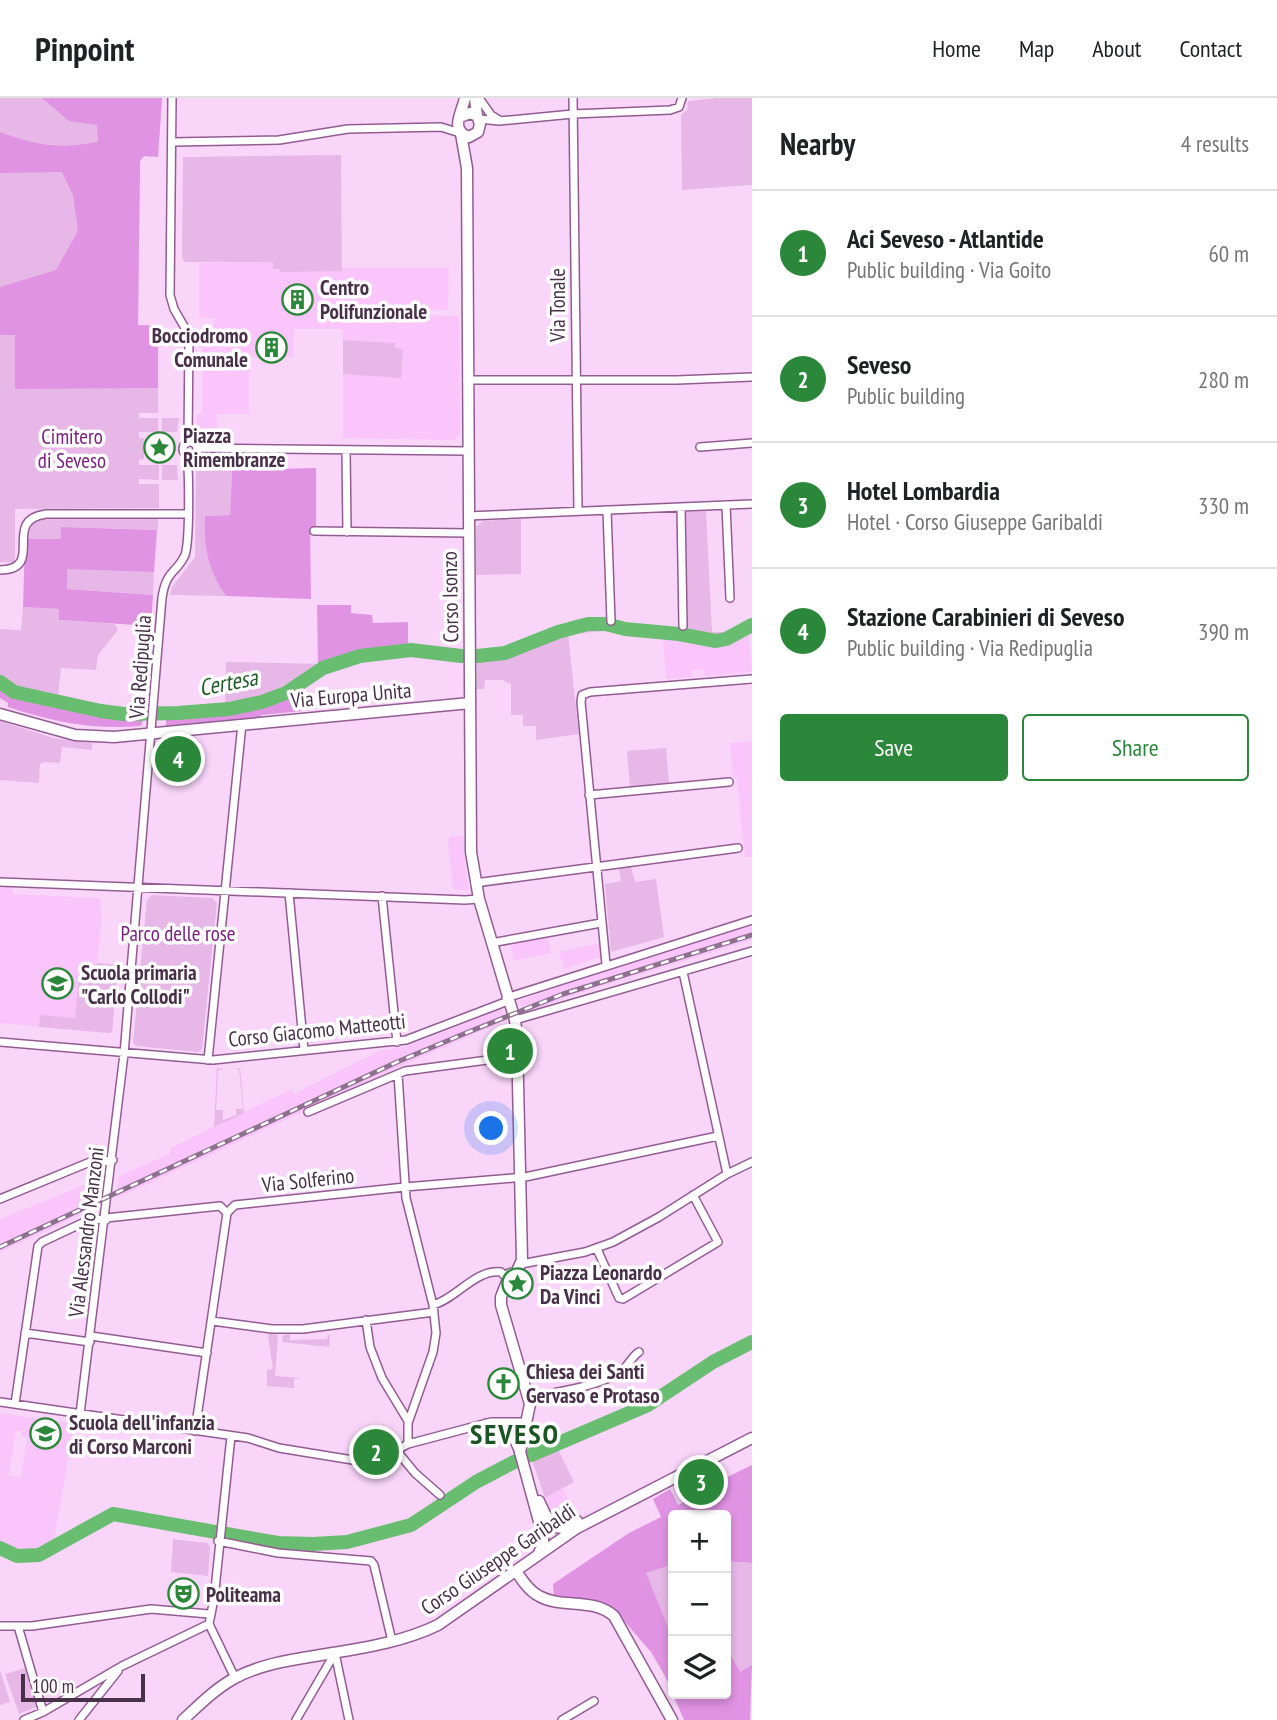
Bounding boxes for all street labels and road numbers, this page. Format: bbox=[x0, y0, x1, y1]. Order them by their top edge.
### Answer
street label: Via Tonale bbox=[544, 268, 571, 343]
street label: Corso Isonzo bbox=[436, 551, 464, 643]
street label: Via Redipuglia bbox=[123, 614, 157, 721]
street label: Via Europa Unita bbox=[289, 676, 412, 714]
street label: Corso Giacomo Matteotti bbox=[227, 1007, 407, 1053]
street label: Via Alessandro Manzoni bbox=[62, 1145, 110, 1320]
street label: Via Solferino bbox=[260, 1162, 355, 1198]
street label: Corso Giuseppe Garibaldi bbox=[416, 1497, 580, 1621]

